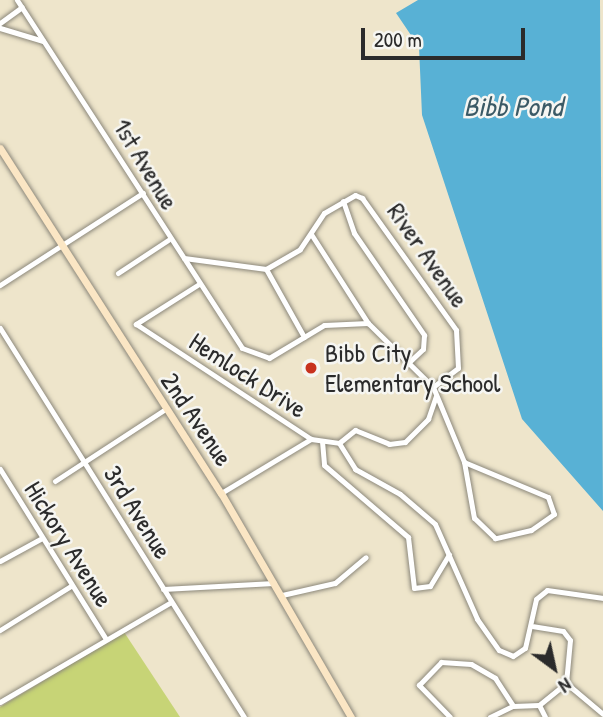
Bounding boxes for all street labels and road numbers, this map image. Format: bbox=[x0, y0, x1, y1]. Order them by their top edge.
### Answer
street label: 1st Avenue bbox=[107, 113, 185, 215]
street label: River Avenue bbox=[381, 197, 475, 313]
street label: Hemlock Drive bbox=[184, 326, 312, 424]
street label: 2nd Avenue bbox=[154, 366, 240, 472]
street label: 3rd Avenue bbox=[97, 460, 179, 564]
street label: Hickory Avenue bbox=[18, 475, 120, 613]

